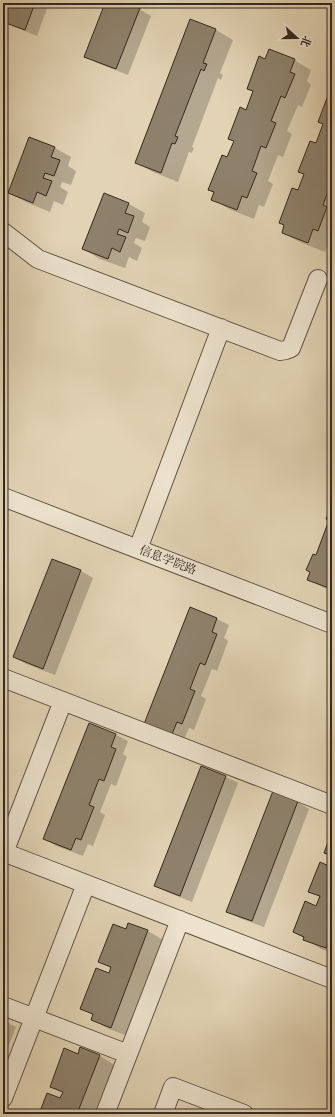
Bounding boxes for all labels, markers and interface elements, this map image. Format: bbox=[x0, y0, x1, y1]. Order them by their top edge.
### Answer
north arrow bbox=[277, 18, 317, 58]
text: 北 bbox=[298, 34, 314, 49]
street label: 信息学院路 bbox=[137, 543, 199, 577]

